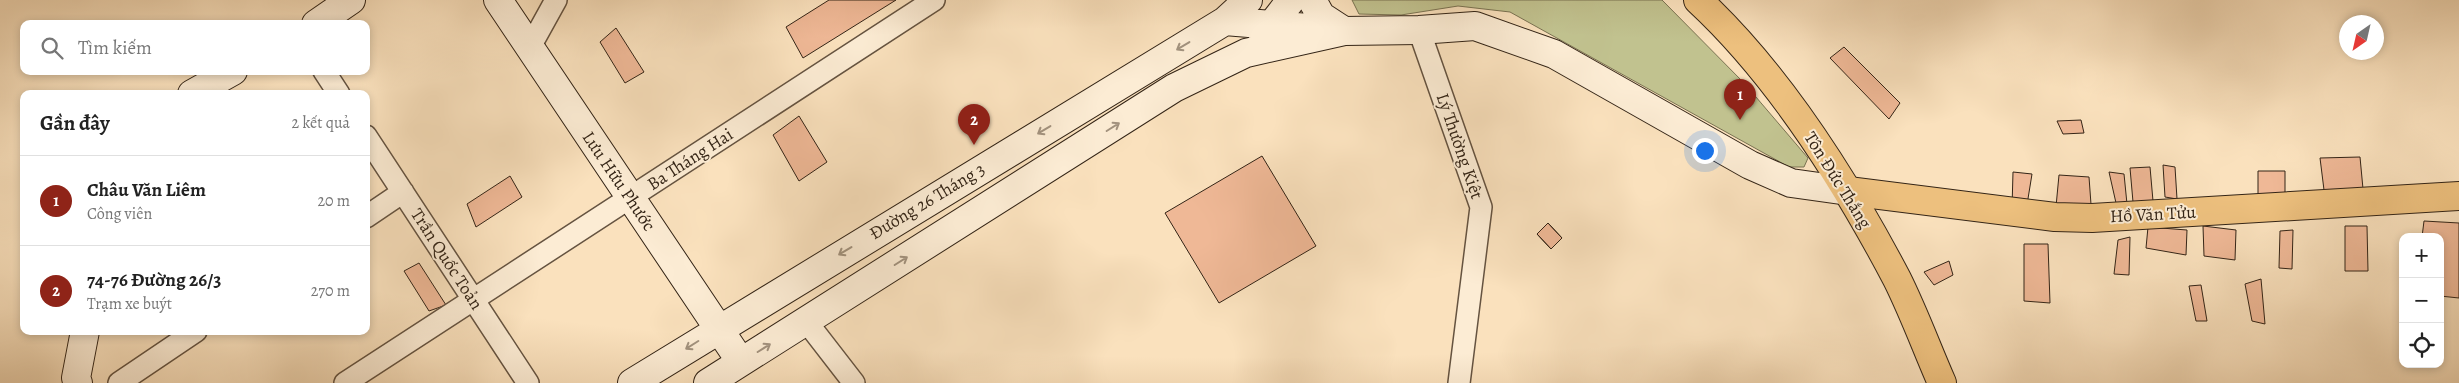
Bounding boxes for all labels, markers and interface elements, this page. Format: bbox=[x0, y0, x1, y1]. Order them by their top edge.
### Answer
north arrow bbox=[2339, 15, 2384, 60]
search box bbox=[20, 20, 370, 75]
icon: search bbox=[38, 34, 66, 62]
text: Tìm kiếm bbox=[78, 35, 152, 61]
one-way arrow bbox=[1175, 41, 1190, 51]
pin: 1 bbox=[1724, 79, 1756, 120]
street label: Lý Thường Kiệt bbox=[1431, 90, 1489, 202]
pin: 2 bbox=[958, 104, 990, 145]
text: Gần đây bbox=[40, 109, 110, 137]
text: 2 kết quả bbox=[292, 112, 350, 134]
street label: Ba Tháng Hai bbox=[642, 122, 738, 196]
one-way arrow bbox=[1105, 122, 1119, 132]
street label: Lưu Hữu Phước bbox=[577, 126, 661, 236]
one-way arrow bbox=[1037, 126, 1051, 136]
street label: Tôn Đức Thắng bbox=[1799, 127, 1877, 233]
your location bbox=[1692, 138, 1718, 164]
street label: Đường 26 Tháng 3 bbox=[865, 157, 989, 245]
text: Châu Văn Liêm bbox=[87, 177, 206, 203]
text: 1 bbox=[53, 190, 59, 212]
text: 20 m bbox=[317, 190, 350, 212]
street label: Hồ Văn Tửu bbox=[2109, 200, 2197, 228]
text: Công viên bbox=[87, 203, 152, 225]
street label: Trần Quốc Toản bbox=[405, 204, 489, 314]
map controls bbox=[2399, 233, 2444, 368]
button: + bbox=[2399, 233, 2444, 278]
one-way arrow bbox=[839, 246, 853, 256]
one-way arrow bbox=[894, 255, 908, 265]
text: 74-76 Đường 26/3 bbox=[87, 267, 221, 293]
button: − bbox=[2399, 278, 2444, 323]
text: 2 bbox=[52, 280, 60, 302]
text: 270 m bbox=[311, 280, 350, 302]
text: Trạm xe buýt bbox=[87, 293, 172, 315]
button: locate bbox=[2399, 323, 2444, 368]
one-way arrow bbox=[685, 340, 699, 350]
one-way arrow bbox=[757, 342, 771, 353]

